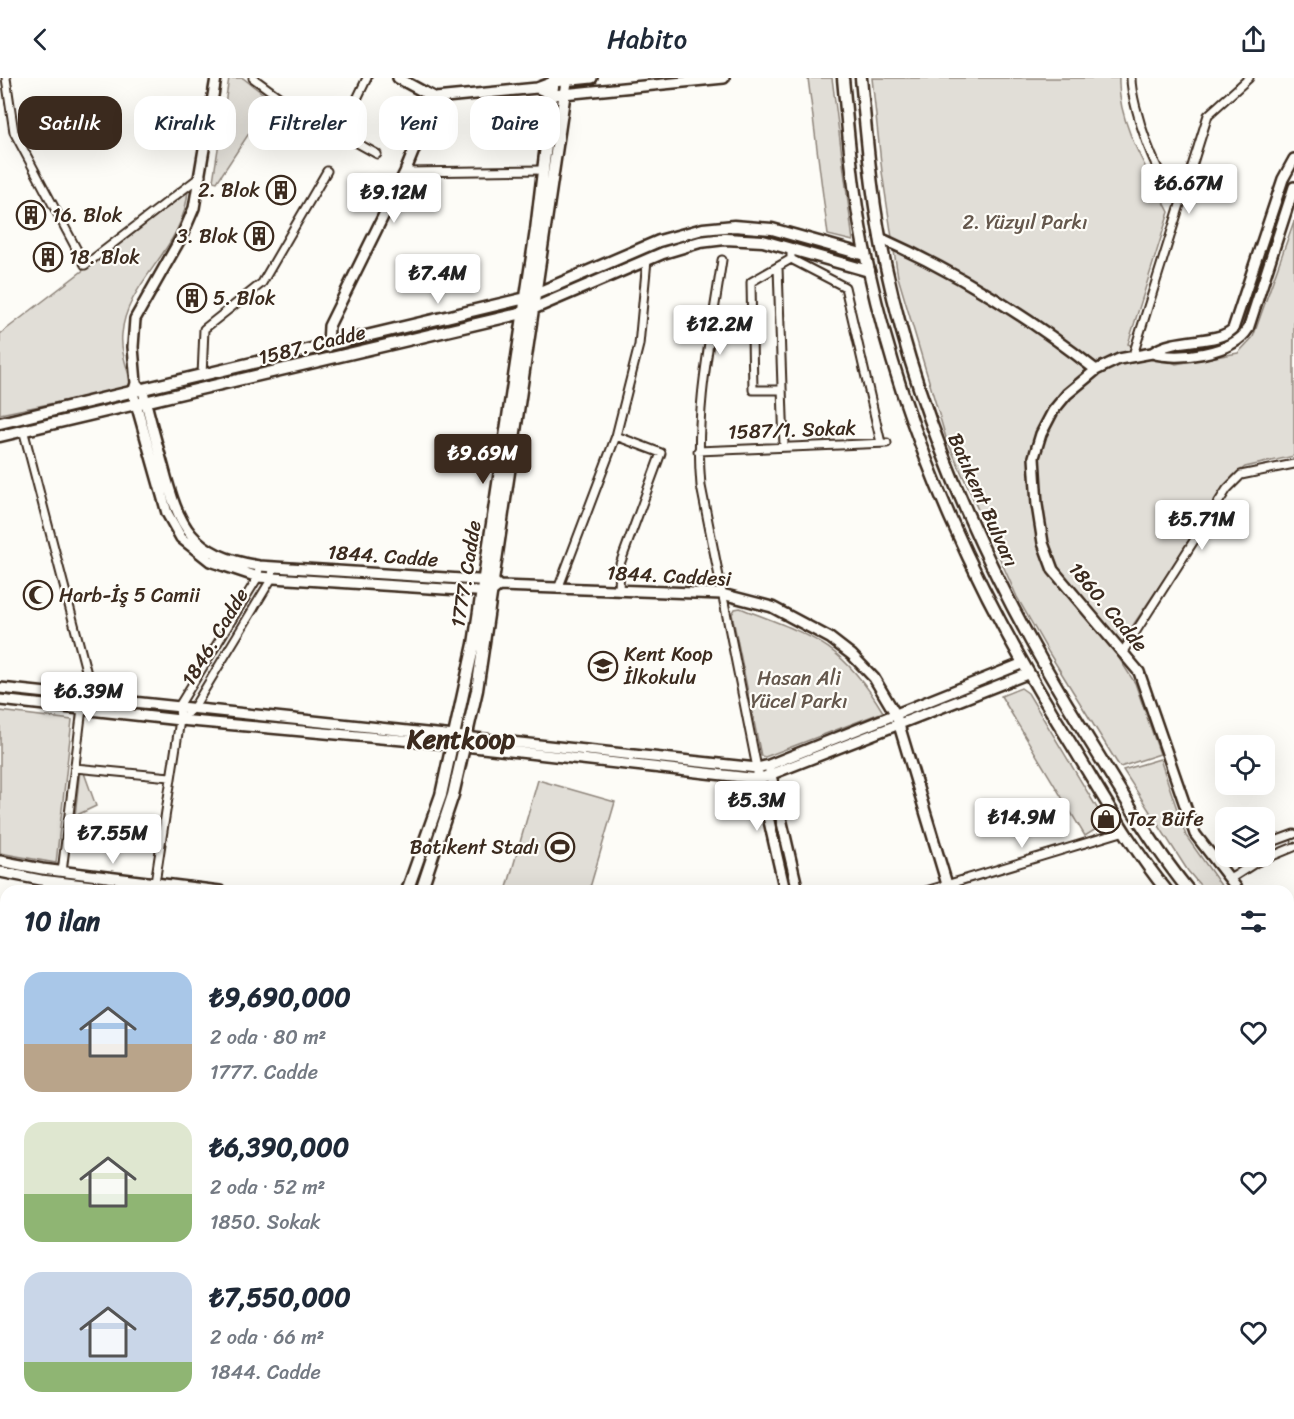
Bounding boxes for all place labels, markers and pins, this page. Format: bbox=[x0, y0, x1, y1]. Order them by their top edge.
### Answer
pin: ₺6.67M bbox=[1140, 164, 1238, 215]
place label: 2. Blok bbox=[198, 173, 260, 208]
pin: ₺9.12M bbox=[345, 173, 443, 224]
building icon: 2. Blok bbox=[265, 174, 297, 206]
place label: 16. Blok bbox=[52, 198, 123, 233]
building icon: 16. Blok bbox=[15, 199, 47, 231]
place label: 3. Blok bbox=[177, 219, 238, 254]
building icon: 3. Blok bbox=[243, 220, 275, 252]
place label: 18. Blok bbox=[69, 240, 140, 275]
building icon: 18. Blok bbox=[32, 241, 64, 273]
pin: ₺7.4M bbox=[396, 254, 480, 305]
place label: 5. Blok bbox=[213, 281, 276, 316]
building icon: 5. Blok bbox=[176, 282, 208, 314]
pin: ₺12.2M bbox=[671, 305, 769, 356]
pin: ₺9.69M bbox=[434, 434, 532, 485]
pin: ₺5.71M bbox=[1153, 500, 1251, 551]
place label: Harb-İş 5 Camii bbox=[59, 578, 200, 613]
mosque icon: Harb-İş 5 Camii bbox=[22, 579, 54, 611]
place label: Kent Koop İlkokulu bbox=[623, 637, 713, 695]
school or university icon: Kent Koop İlkokulu bbox=[587, 650, 619, 682]
pin: ₺6.39M bbox=[40, 672, 138, 723]
pin: ₺5.3M bbox=[715, 781, 799, 832]
pin: ₺14.9M bbox=[973, 798, 1071, 849]
place label: Toz Büfe bbox=[1127, 802, 1204, 837]
shop icon: Toz Büfe bbox=[1090, 803, 1122, 835]
pin: ₺7.55M bbox=[64, 814, 162, 865]
place label: Batıkent Stadı bbox=[410, 830, 539, 865]
sports icon: Batıkent Stadı bbox=[544, 831, 576, 863]

